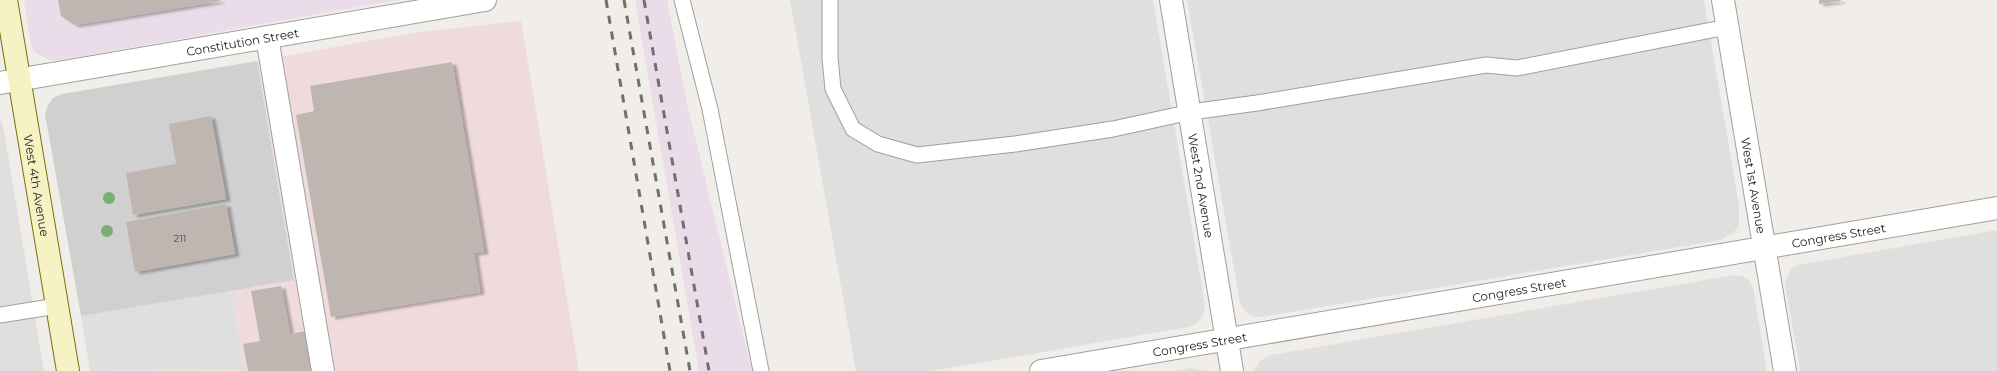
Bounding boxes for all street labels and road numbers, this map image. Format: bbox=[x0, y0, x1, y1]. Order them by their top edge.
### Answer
street label: Constitution Street bbox=[185, 24, 300, 59]
street label: West 2nd Avenue bbox=[1186, 132, 1217, 239]
street label: West 4th Avenue bbox=[21, 133, 53, 238]
street label: West 1st Avenue bbox=[1739, 136, 1769, 235]
street label: Congress Street bbox=[1790, 220, 1887, 250]
street label: Congress Street bbox=[1471, 274, 1567, 305]
street label: Congress Street bbox=[1152, 329, 1248, 359]

